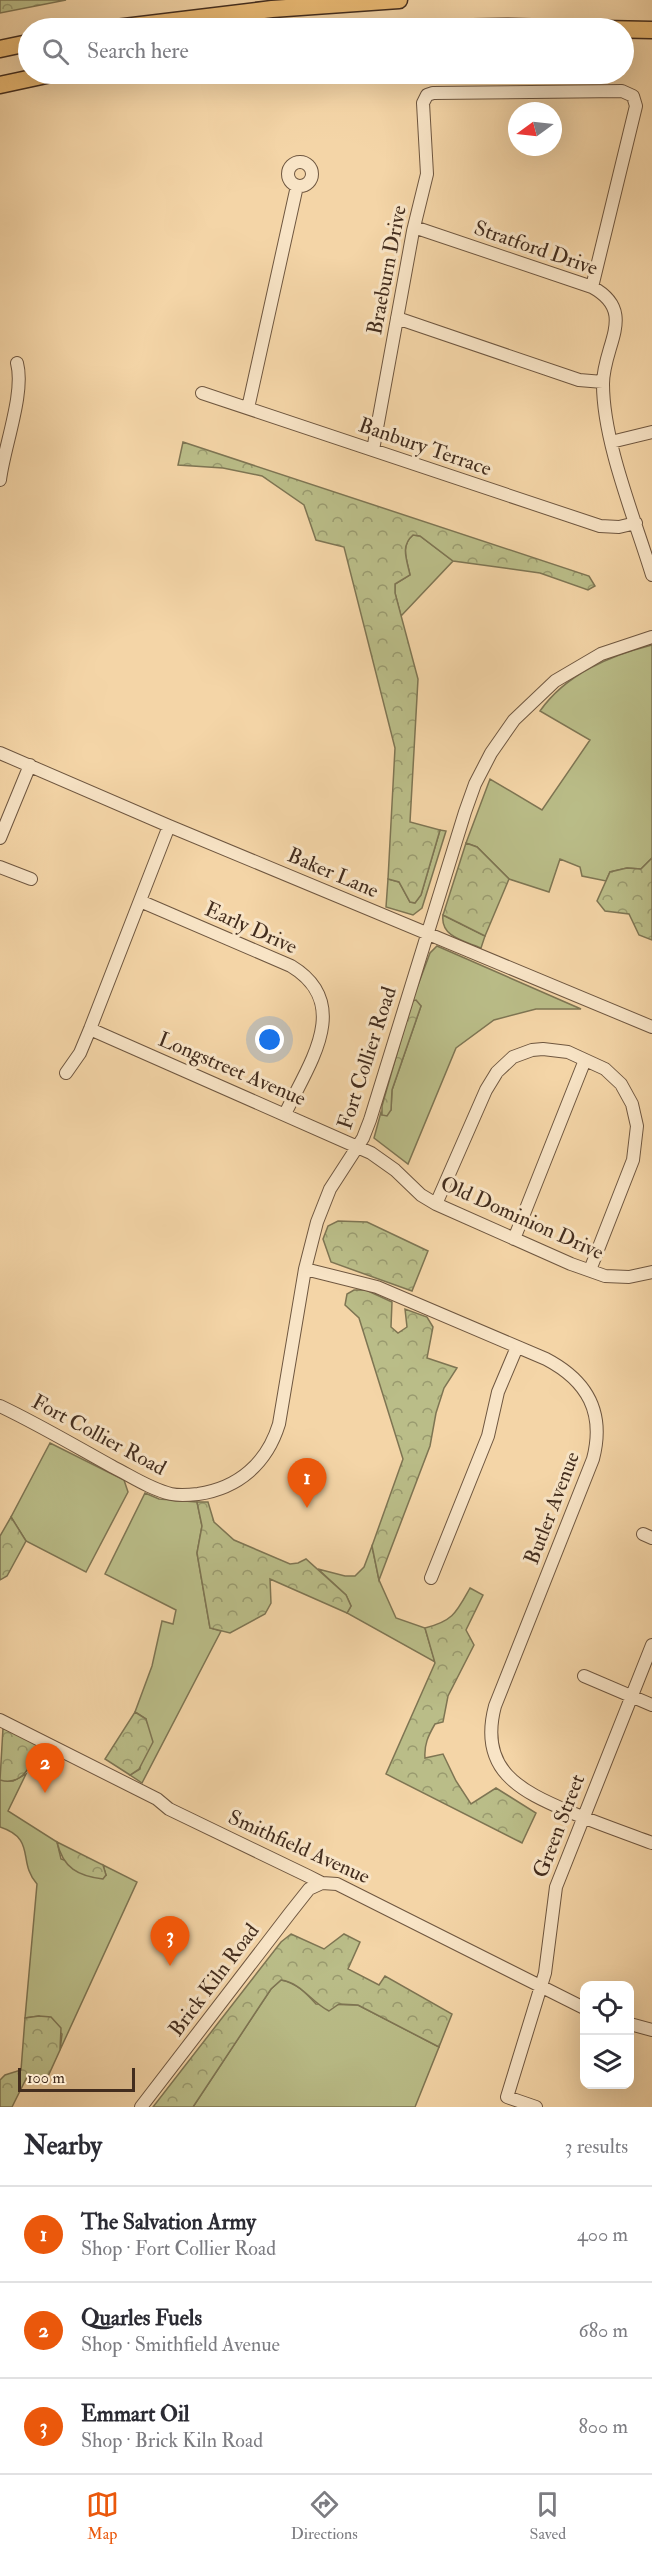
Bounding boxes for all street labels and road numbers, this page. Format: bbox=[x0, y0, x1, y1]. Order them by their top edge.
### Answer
street label: Braeburn Drive bbox=[361, 203, 413, 337]
street label: Stratford Drive bbox=[471, 214, 602, 282]
street label: Banbury Terrace bbox=[355, 412, 495, 482]
street label: Baker Lane bbox=[283, 842, 383, 904]
street label: Early Drive bbox=[201, 896, 302, 960]
street label: Fort Collier Road bbox=[331, 983, 403, 1133]
street label: Longstreet Avenue bbox=[154, 1026, 310, 1112]
street label: Old Dominion Drive bbox=[436, 1170, 608, 1266]
street label: Fort Collier Road bbox=[27, 1388, 171, 1482]
street label: Butler Avenue bbox=[518, 1448, 586, 1568]
street label: Green Street bbox=[527, 1770, 591, 1882]
street label: Smithfield Avenue bbox=[224, 1804, 374, 1890]
street label: Brick Kiln Road bbox=[163, 1918, 266, 2042]

